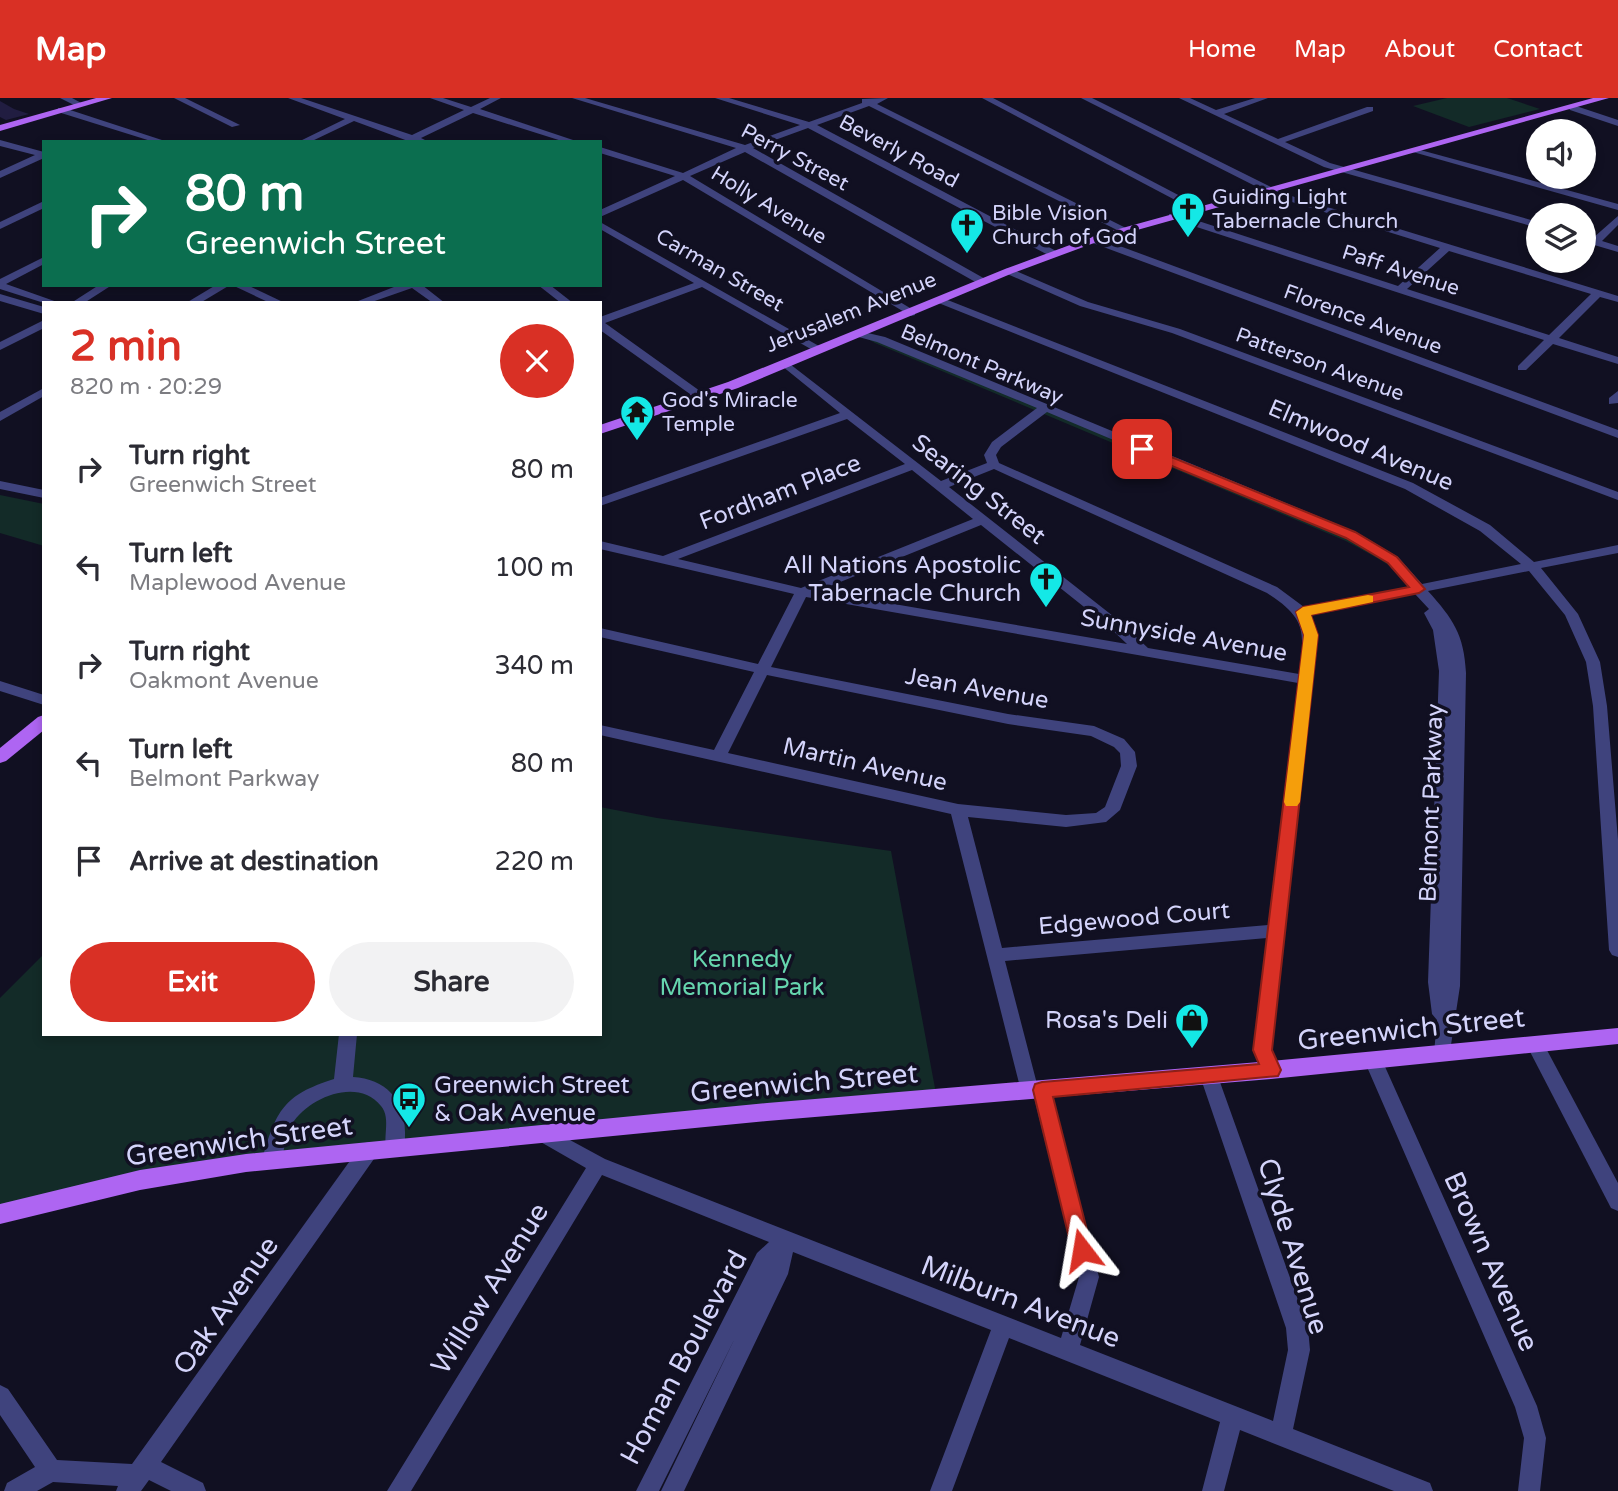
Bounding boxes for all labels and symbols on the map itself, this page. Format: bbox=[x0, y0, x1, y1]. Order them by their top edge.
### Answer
street label: Beverly Road bbox=[835, 109, 963, 193]
street label: Perry Street bbox=[737, 119, 853, 196]
street label: Holly Avenue bbox=[706, 161, 831, 250]
place label: Guiding Light Tabernacle Church bbox=[1212, 185, 1398, 234]
church icon: Guiding Light Tabernacle Church bbox=[1169, 190, 1207, 239]
place label: Bible Vision Church of God bbox=[992, 201, 1137, 250]
church icon: Bible Vision Church of God bbox=[948, 206, 986, 255]
street label: Carman Street bbox=[651, 224, 788, 317]
street label: Paff Avenue bbox=[1339, 240, 1463, 301]
street label: Jerusalem Avenue bbox=[762, 267, 940, 358]
street label: Florence Avenue bbox=[1280, 279, 1446, 360]
street label: Belmont Parkway bbox=[897, 319, 1067, 410]
street label: Patterson Avenue bbox=[1232, 322, 1407, 407]
place label: God's Miracle Temple bbox=[662, 388, 798, 437]
temple icon: God's Miracle Temple bbox=[618, 393, 656, 442]
street label: Elmwood Avenue bbox=[1264, 393, 1458, 498]
pin bbox=[1112, 419, 1172, 479]
street label: Searing Street bbox=[906, 428, 1051, 551]
street label: Fordham Place bbox=[695, 448, 865, 537]
place label: All Nations Apostolic Tabernacle Church bbox=[783, 551, 1021, 608]
church icon: All Nations Apostolic Tabernacle Church bbox=[1027, 560, 1065, 609]
street label: Sunnyside Avenue bbox=[1078, 603, 1290, 668]
street label: Jean Avenue bbox=[903, 662, 1051, 715]
street label: Belmont Parkway bbox=[1414, 703, 1449, 903]
street label: Martin Avenue bbox=[780, 731, 950, 797]
street label: Edgewood Court bbox=[1037, 896, 1231, 941]
park label: Kennedy Memorial Park bbox=[659, 945, 825, 1002]
street label: Greenwich Street bbox=[1296, 1000, 1527, 1058]
shop icon: Rosa's Deli bbox=[1173, 1001, 1211, 1050]
place label: Rosa's Deli bbox=[1045, 1006, 1168, 1035]
street label: Greenwich Street bbox=[689, 1056, 920, 1110]
place label: Greenwich Street & Oak Avenue bbox=[434, 1071, 630, 1128]
bus stop icon: Greenwich Street & Oak Avenue bbox=[390, 1080, 428, 1129]
street label: Greenwich Street bbox=[124, 1108, 355, 1174]
street label: Clyde Avenue bbox=[1250, 1154, 1336, 1338]
street label: Brown Avenue bbox=[1436, 1166, 1546, 1357]
street label: Willow Avenue bbox=[424, 1197, 556, 1380]
position arrow bbox=[1045, 1213, 1119, 1287]
street label: Oak Avenue bbox=[166, 1230, 286, 1381]
street label: Homan Boulevard bbox=[613, 1244, 755, 1471]
street label: Milburn Avenue bbox=[916, 1248, 1125, 1356]

